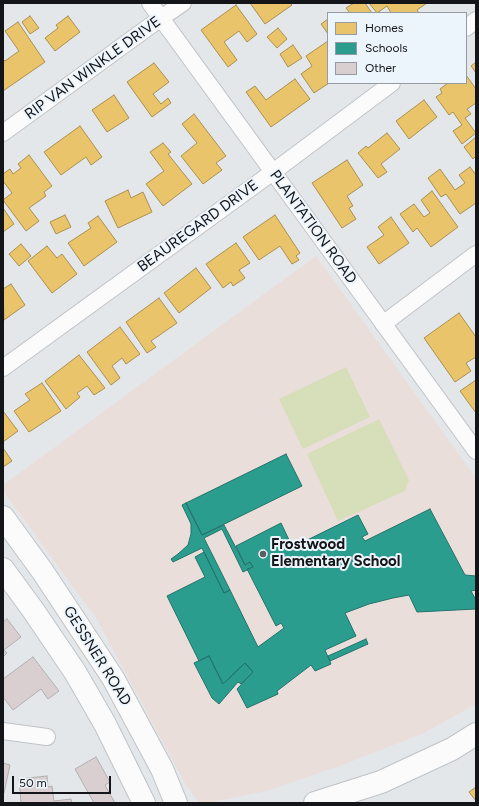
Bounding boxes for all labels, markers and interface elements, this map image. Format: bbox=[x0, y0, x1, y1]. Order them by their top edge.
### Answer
legend bbox=[327, 12, 467, 84]
street label: RIP VAN WINKLE DRIVE bbox=[21, 13, 165, 123]
text: Homes bbox=[365, 21, 403, 35]
text: Schools bbox=[365, 41, 408, 55]
text: Other bbox=[365, 61, 396, 75]
street label: PLANTATION ROAD bbox=[266, 167, 360, 287]
street label: BEAUREGARD DRIVE bbox=[134, 176, 262, 276]
place label: Frostwood Elementary School bbox=[271, 536, 400, 571]
marker: Frostwood Elementary School bbox=[258, 549, 268, 559]
street label: GESSNER ROAD bbox=[59, 603, 135, 709]
scale bar bbox=[14, 768, 113, 794]
text: 50 m bbox=[19, 776, 47, 790]

